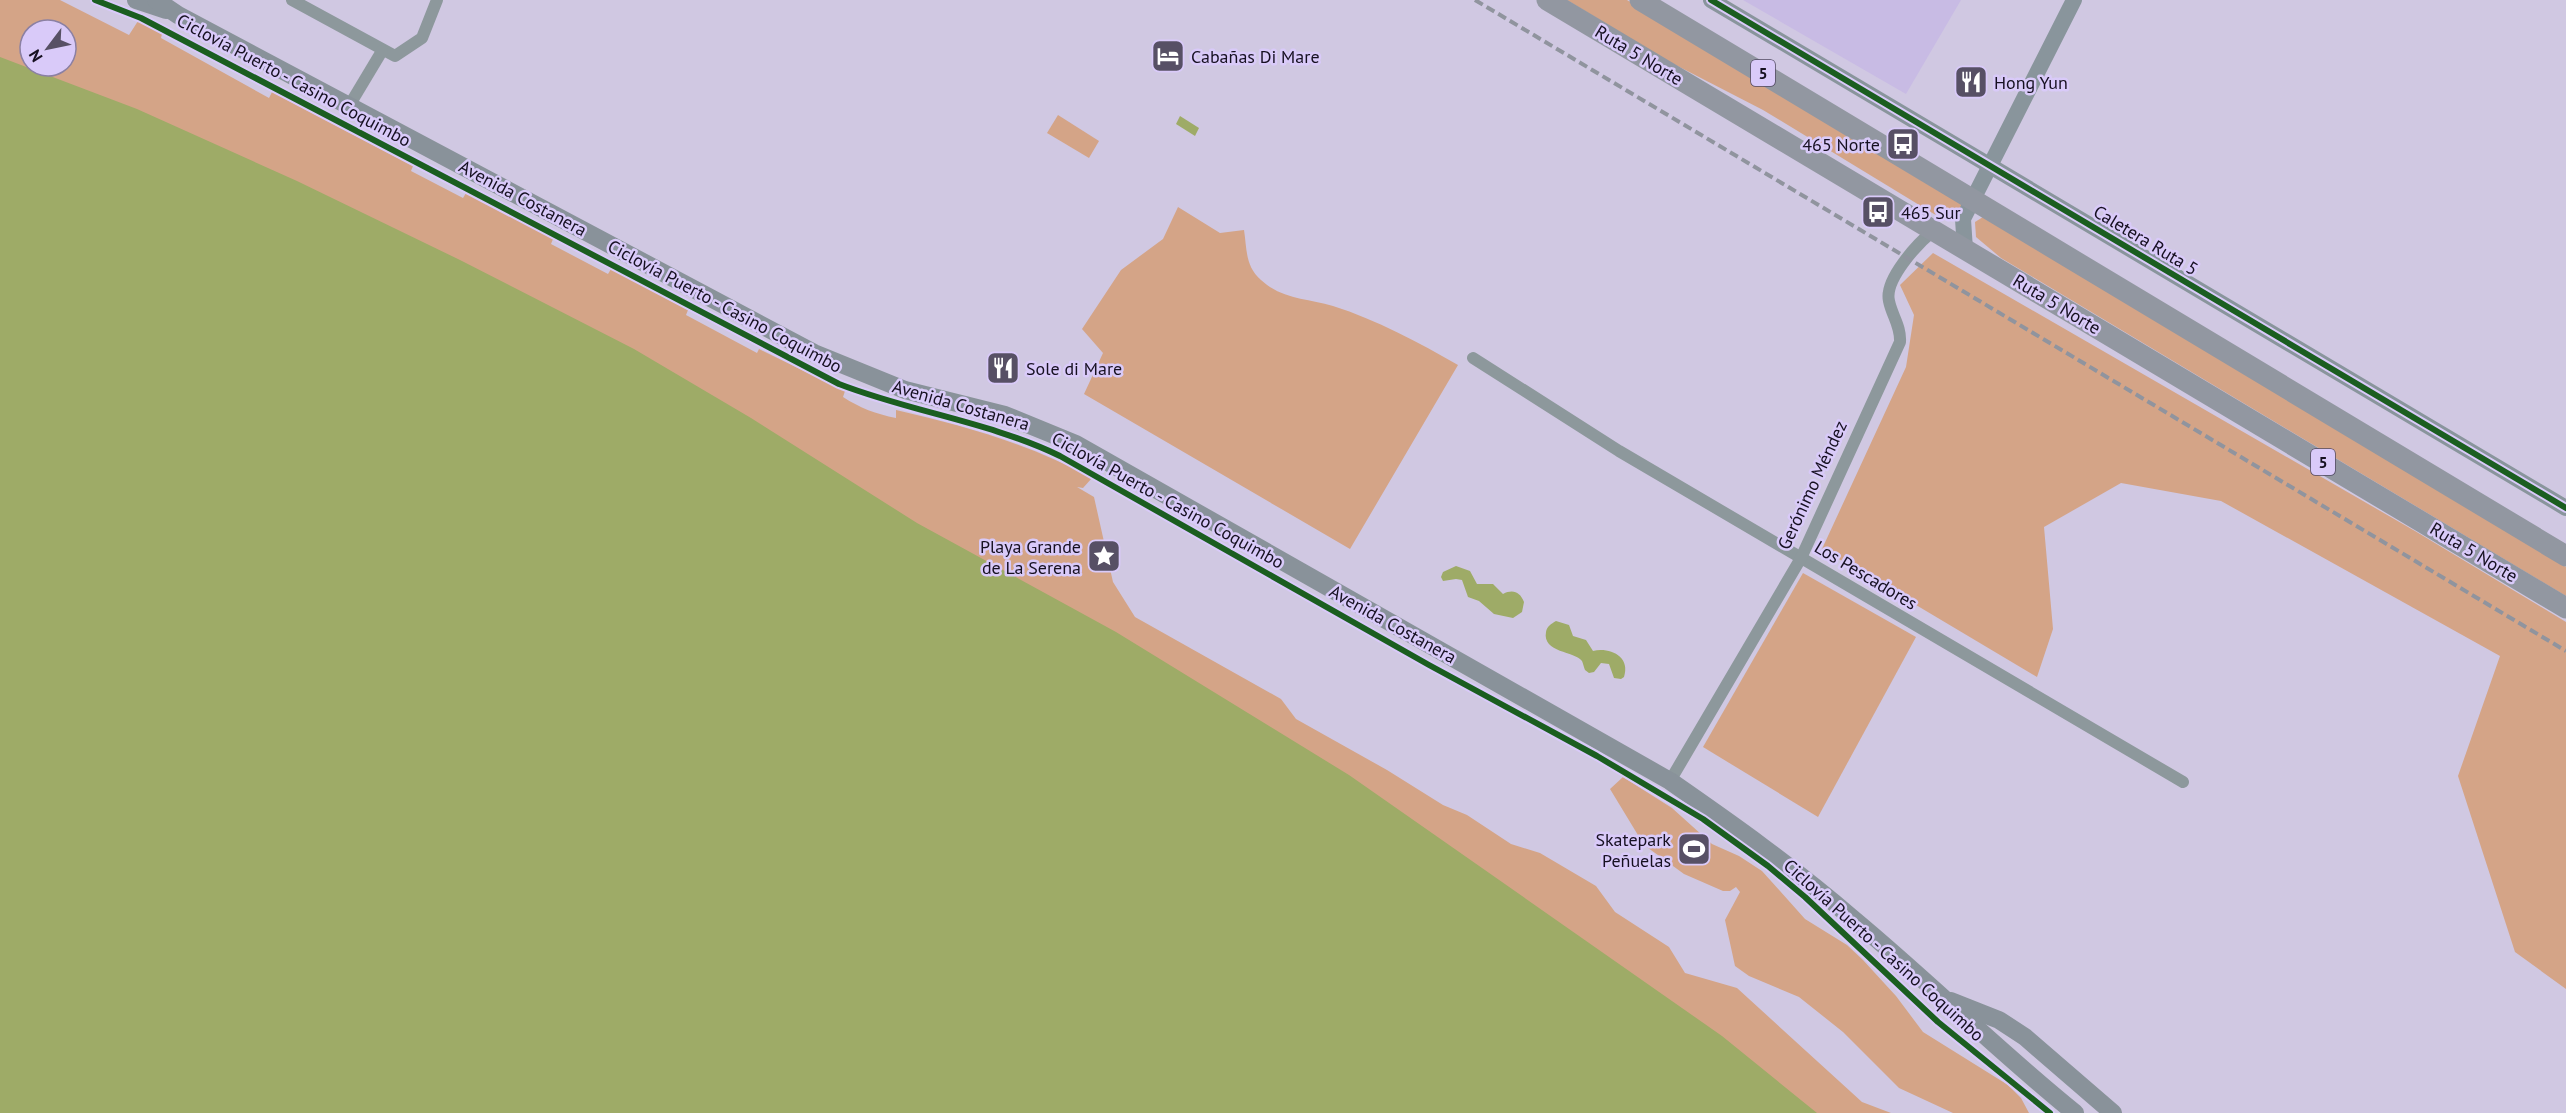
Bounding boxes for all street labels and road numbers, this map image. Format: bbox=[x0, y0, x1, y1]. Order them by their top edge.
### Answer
street label: Ciclovía Puerto - Casino Coquimbo bbox=[173, 8, 415, 152]
street label: Ruta 5 Norte bbox=[1591, 20, 1687, 90]
road number: 5 bbox=[1751, 60, 1775, 86]
street label: Avenida Costanera bbox=[455, 155, 591, 241]
street label: Caletera Ruta 5 bbox=[2089, 200, 2203, 280]
street label: Ciclovía Puerto - Casino Coquimbo bbox=[604, 234, 846, 378]
street label: Ruta 5 Norte bbox=[2009, 269, 2105, 339]
street label: Avenida Costanera bbox=[890, 374, 1032, 436]
street label: Gerónimo Méndez bbox=[1772, 417, 1852, 553]
street label: Ciclovía Puerto - Casino Coquimbo bbox=[1048, 426, 1288, 574]
road number: 5 bbox=[2311, 449, 2335, 475]
street label: Ruta 5 Norte bbox=[2426, 517, 2522, 587]
street label: Los Pescadores bbox=[1811, 535, 1921, 615]
street label: Avenida Costanera bbox=[1326, 580, 1460, 668]
street label: Ciclovía Puerto - Casino Coquimbo bbox=[1779, 854, 1989, 1046]

